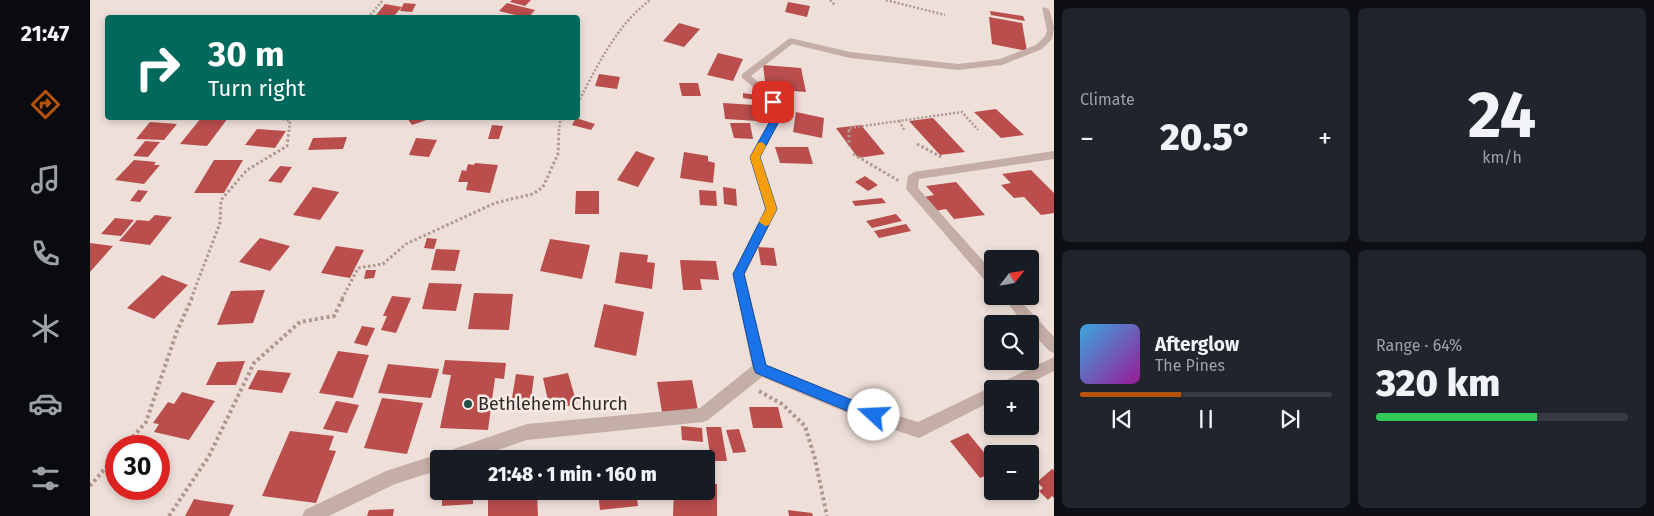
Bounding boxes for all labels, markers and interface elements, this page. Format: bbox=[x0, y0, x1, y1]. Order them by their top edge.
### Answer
text: 21:47 bbox=[21, 20, 69, 47]
text: 30 m bbox=[208, 33, 285, 75]
icon: right bbox=[125, 35, 190, 100]
text: Turn right bbox=[208, 75, 305, 102]
text: 24 bbox=[1468, 76, 1536, 154]
pin bbox=[752, 81, 794, 123]
icon: directions bbox=[28, 87, 63, 122]
icon: arrive bbox=[759, 88, 787, 116]
text: Climate bbox=[1080, 90, 1135, 109]
text: 20.5° bbox=[1160, 114, 1252, 160]
text: − bbox=[1080, 122, 1094, 155]
text: + bbox=[1318, 122, 1332, 155]
text: km/h bbox=[1482, 148, 1522, 167]
icon: music bbox=[28, 162, 63, 197]
icon: phone bbox=[28, 236, 63, 271]
north arrow bbox=[984, 250, 1039, 305]
map controls bbox=[984, 250, 1039, 500]
icon: climate bbox=[28, 311, 63, 346]
button: search bbox=[984, 315, 1039, 370]
text: Afterglow bbox=[1155, 333, 1239, 356]
text: Range · 64% bbox=[1376, 336, 1462, 355]
text: The Pines bbox=[1155, 356, 1225, 375]
text: 320 km bbox=[1376, 360, 1500, 406]
button: + bbox=[984, 380, 1039, 435]
icon: car bbox=[28, 386, 63, 421]
position arrow bbox=[847, 388, 899, 440]
place label: Bethlehem Church bbox=[478, 393, 628, 415]
marker: Bethlehem Church bbox=[462, 398, 474, 410]
icon: previous bbox=[1108, 405, 1136, 433]
icon: pause bbox=[1192, 405, 1220, 433]
icon: next bbox=[1276, 405, 1304, 433]
speed limit sign: 30 bbox=[105, 435, 170, 500]
button: − bbox=[984, 445, 1039, 500]
icon: filters bbox=[28, 461, 63, 496]
text: 21:48 · 1 min · 160 m bbox=[488, 463, 657, 486]

